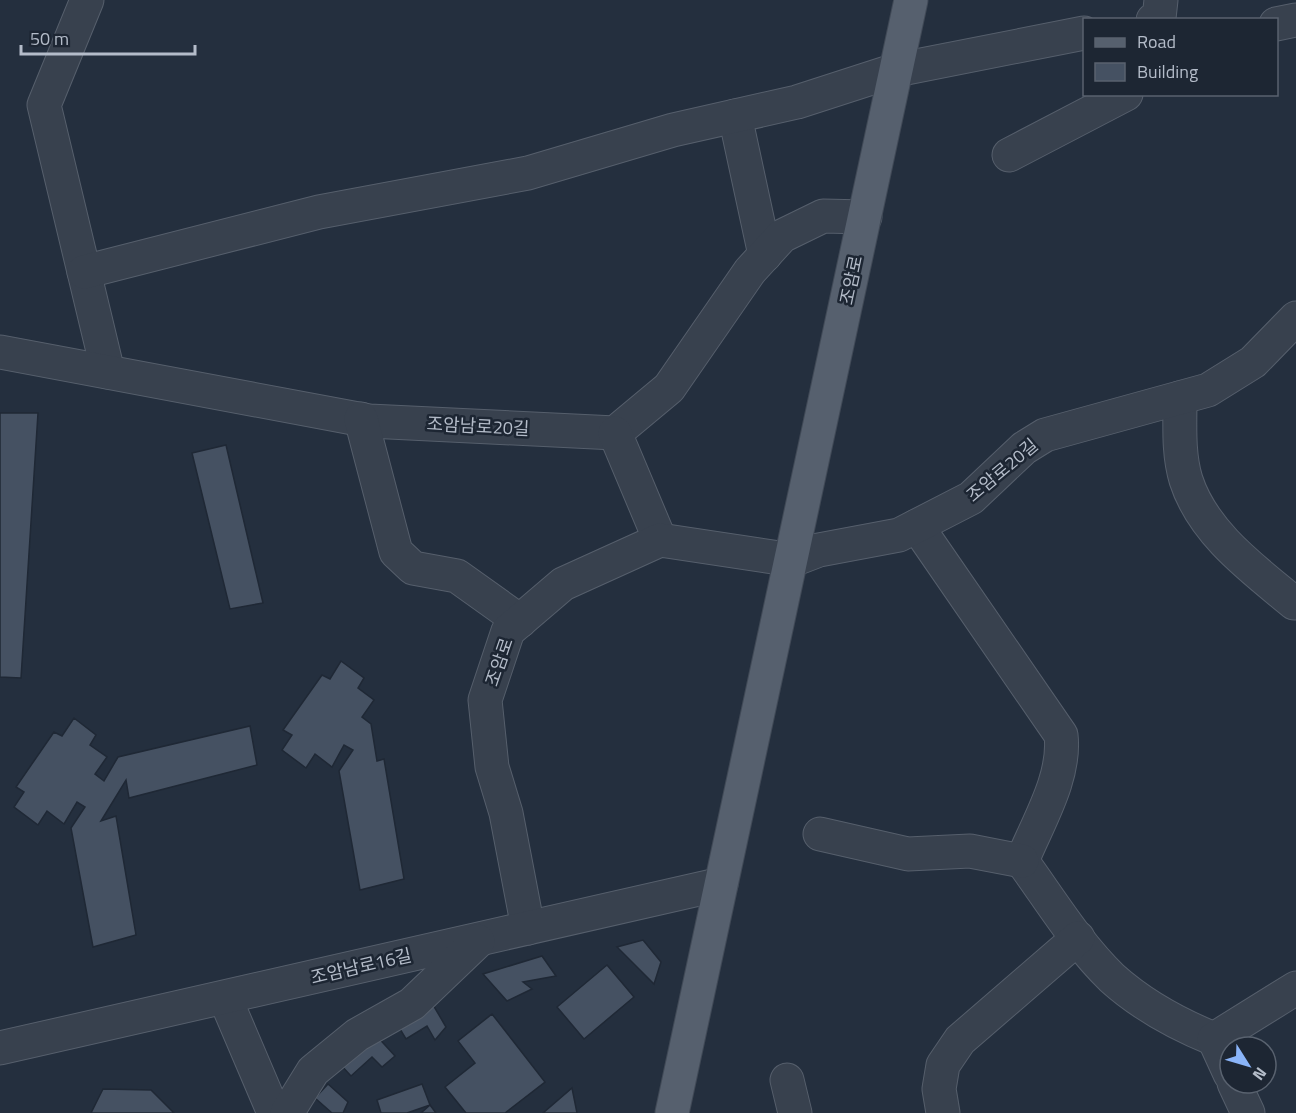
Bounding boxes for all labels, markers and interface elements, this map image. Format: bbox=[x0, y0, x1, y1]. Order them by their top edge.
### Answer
scale bar bbox=[21, 18, 195, 56]
legend bbox=[1083, 18, 1278, 96]
text: 50 m bbox=[30, 25, 69, 52]
text: Road bbox=[1137, 28, 1176, 55]
text: Building bbox=[1137, 58, 1198, 85]
street label: 조암로 bbox=[833, 253, 869, 307]
street label: 조암남로20길 bbox=[426, 410, 530, 442]
street label: 조암로20길 bbox=[960, 432, 1044, 508]
street label: 조암로 bbox=[478, 634, 520, 690]
street label: 조암남로16길 bbox=[308, 941, 414, 991]
north arrow bbox=[1218, 1035, 1278, 1095]
text: N bbox=[1247, 1062, 1273, 1086]

